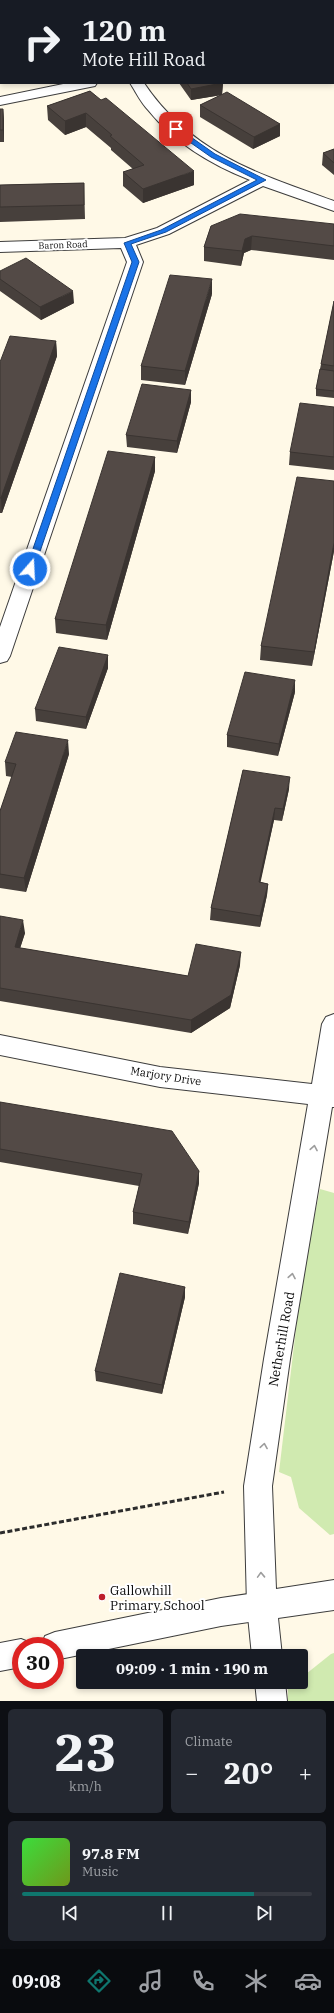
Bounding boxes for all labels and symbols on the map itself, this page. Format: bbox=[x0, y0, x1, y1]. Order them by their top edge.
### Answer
pin bbox=[159, 112, 193, 146]
street label: Baron Road bbox=[38, 238, 88, 251]
position arrow bbox=[9, 548, 51, 590]
street label: Marjory Drive bbox=[130, 1064, 202, 1089]
one-way arrow bbox=[309, 1145, 318, 1151]
one-way arrow bbox=[287, 1273, 295, 1279]
street label: Netherhill Road bbox=[265, 1290, 298, 1388]
one-way arrow bbox=[259, 1443, 268, 1449]
one-way arrow bbox=[257, 1572, 266, 1578]
place label: Gallowhill Primary School bbox=[110, 1582, 205, 1614]
marker: Gallowhill Primary School bbox=[97, 1592, 107, 1602]
speed limit sign: 30 bbox=[12, 1637, 64, 1689]

